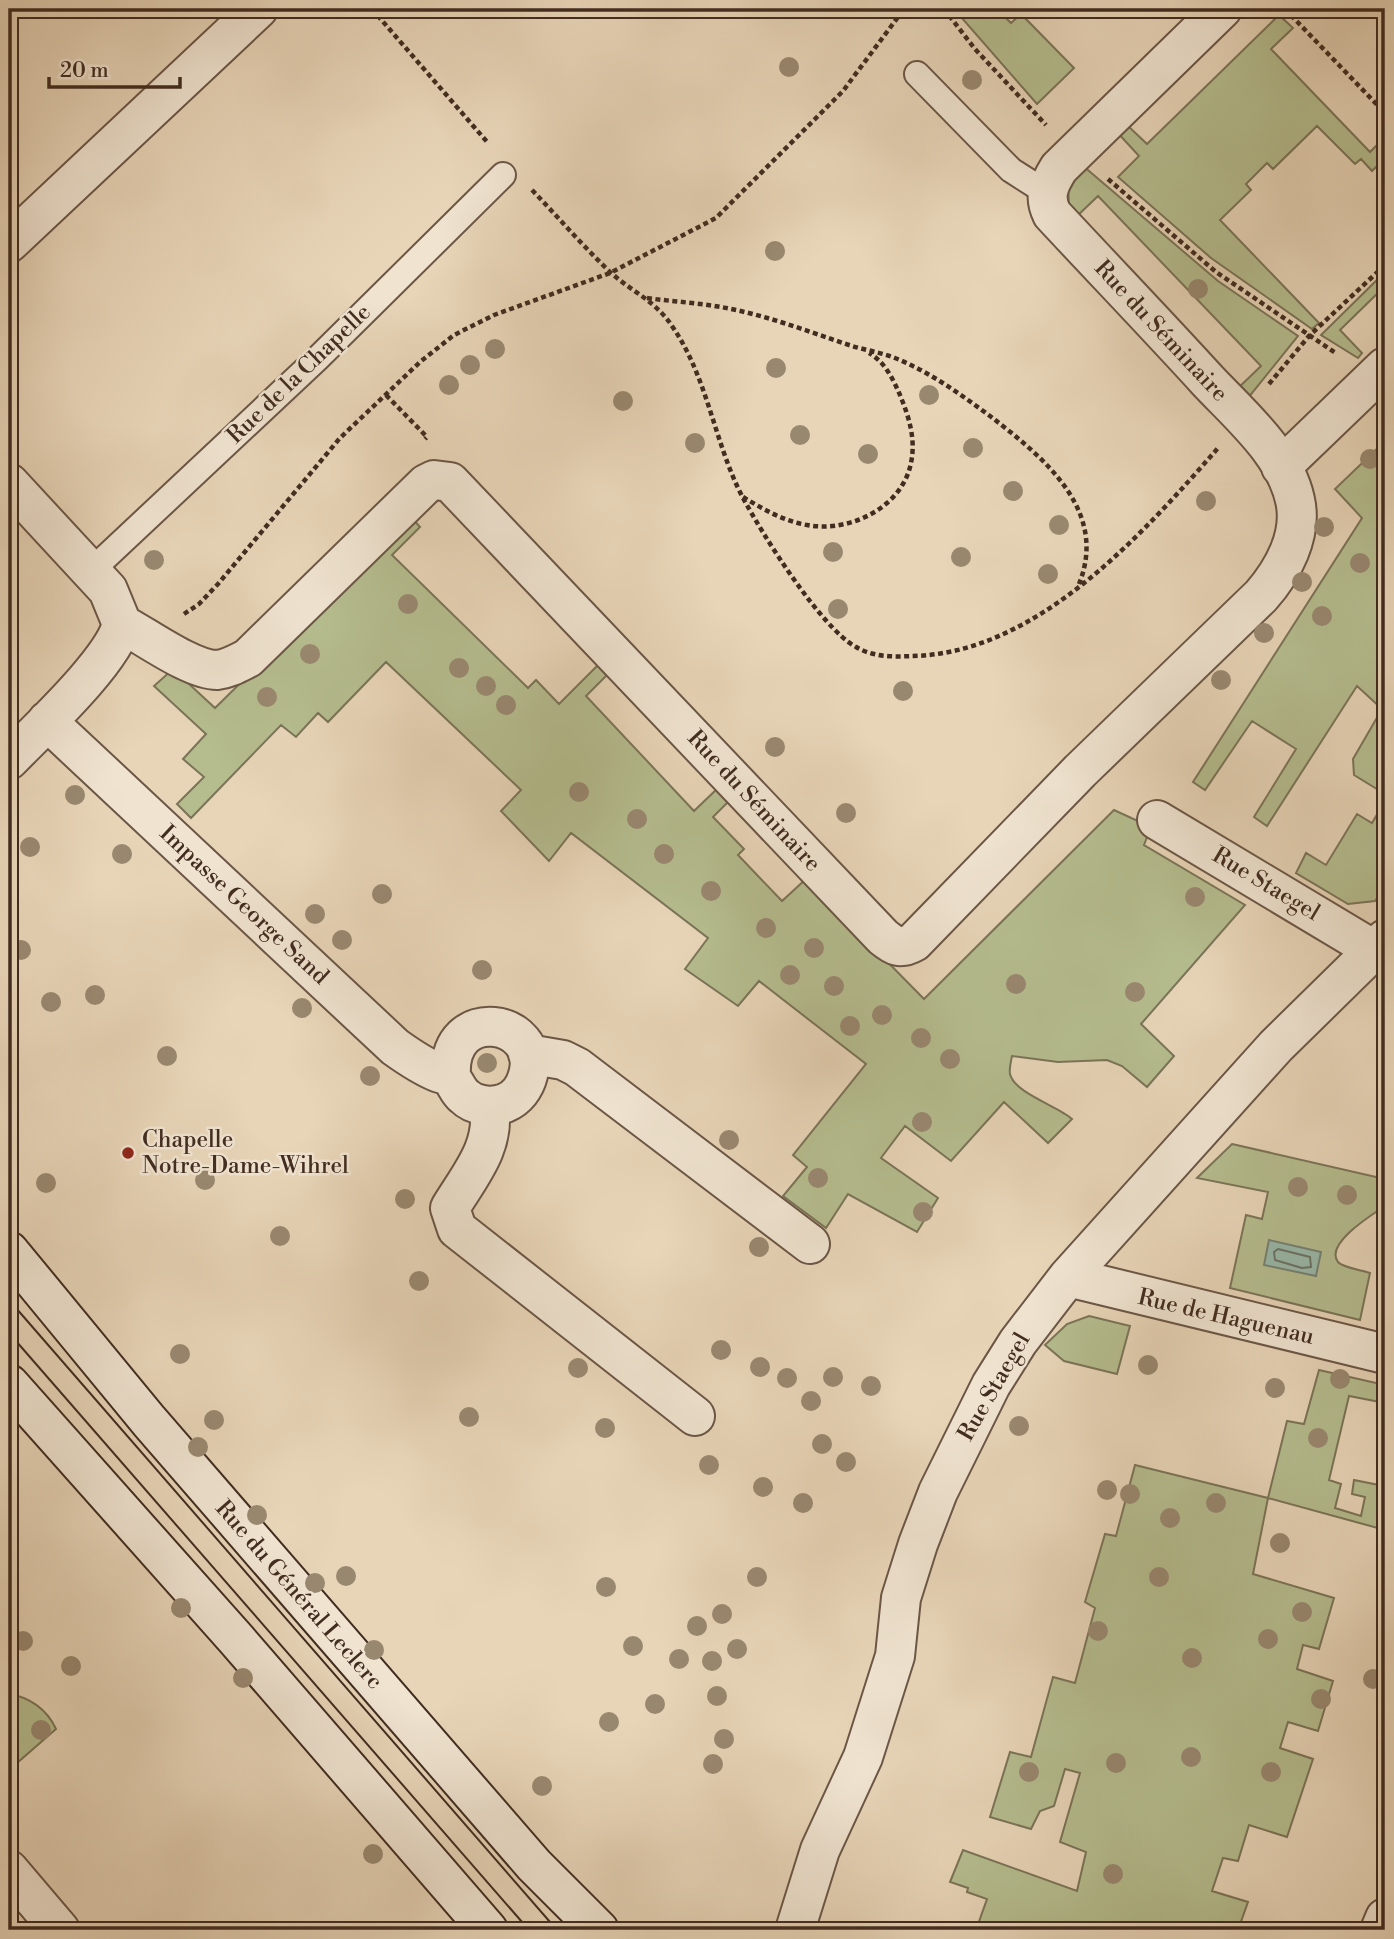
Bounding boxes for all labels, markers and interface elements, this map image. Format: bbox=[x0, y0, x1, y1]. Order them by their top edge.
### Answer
scale bar bbox=[49, 46, 180, 90]
text: 20 m bbox=[60, 58, 109, 84]
street label: Rue du Séminaire bbox=[1088, 254, 1234, 408]
street label: Rue de la Chapelle bbox=[221, 298, 377, 450]
street label: Rue du Séminaire bbox=[681, 724, 827, 878]
street label: Impasse George Sand bbox=[154, 819, 334, 991]
street label: Rue Staegel bbox=[1207, 841, 1325, 927]
place label: Chapelle Notre-Dame-Wihrel bbox=[142, 1126, 349, 1180]
marker: Chapelle Notre-Dame-Wihrel bbox=[120, 1145, 136, 1161]
street label: Rue de Haguenau bbox=[1135, 1283, 1317, 1351]
street label: Rue Staegel bbox=[952, 1328, 1036, 1446]
street label: Rue du Général Leclerc bbox=[209, 1495, 389, 1695]

